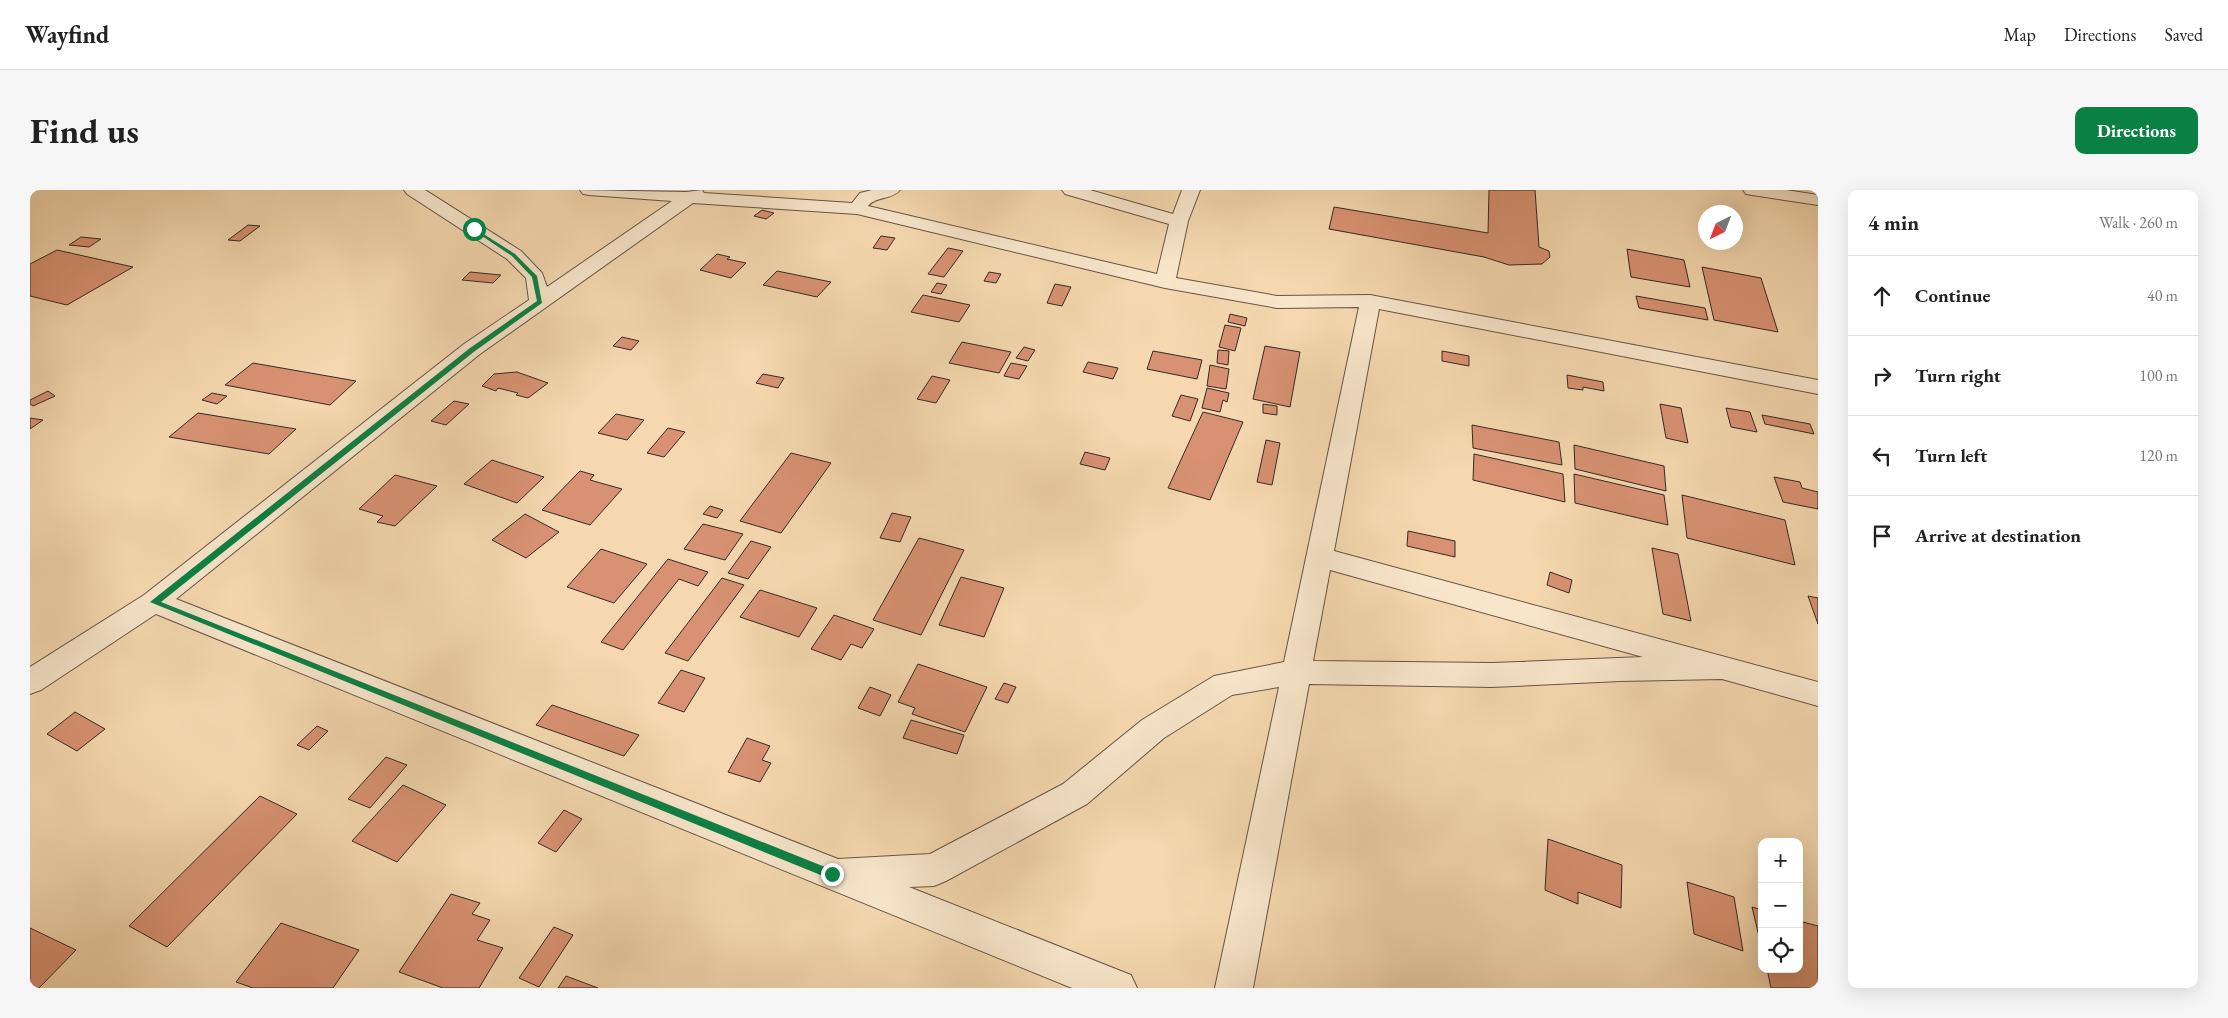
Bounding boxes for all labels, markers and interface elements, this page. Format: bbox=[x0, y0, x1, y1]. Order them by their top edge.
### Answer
text: Wayfind bbox=[25, 19, 109, 50]
text: Map bbox=[2004, 23, 2036, 46]
text: Directions bbox=[2064, 23, 2136, 46]
text: Saved bbox=[2164, 23, 2203, 46]
button: Directions bbox=[2075, 107, 2198, 154]
text: Find us bbox=[30, 108, 139, 153]
north arrow bbox=[1698, 205, 1743, 250]
text: 4 min bbox=[1868, 209, 1919, 236]
text: Walk · 260 m bbox=[2099, 212, 2178, 233]
route start bbox=[463, 218, 486, 241]
icon: ahead bbox=[1868, 282, 1896, 310]
text: Continue bbox=[1915, 283, 1990, 308]
text: 40 m bbox=[2147, 285, 2178, 306]
icon: right bbox=[1868, 362, 1896, 390]
text: Turn right bbox=[1915, 363, 2001, 388]
text: 100 m bbox=[2139, 365, 2178, 386]
icon: left bbox=[1868, 442, 1896, 470]
text: Turn left bbox=[1915, 443, 1987, 468]
text: 120 m bbox=[2139, 445, 2178, 466]
icon: arrive bbox=[1868, 522, 1896, 550]
text: Arrive at destination bbox=[1915, 523, 2081, 548]
map controls bbox=[1758, 838, 1803, 973]
button: + bbox=[1758, 838, 1803, 883]
route end bbox=[821, 863, 844, 886]
button: − bbox=[1758, 883, 1803, 928]
button: locate bbox=[1758, 928, 1803, 973]

